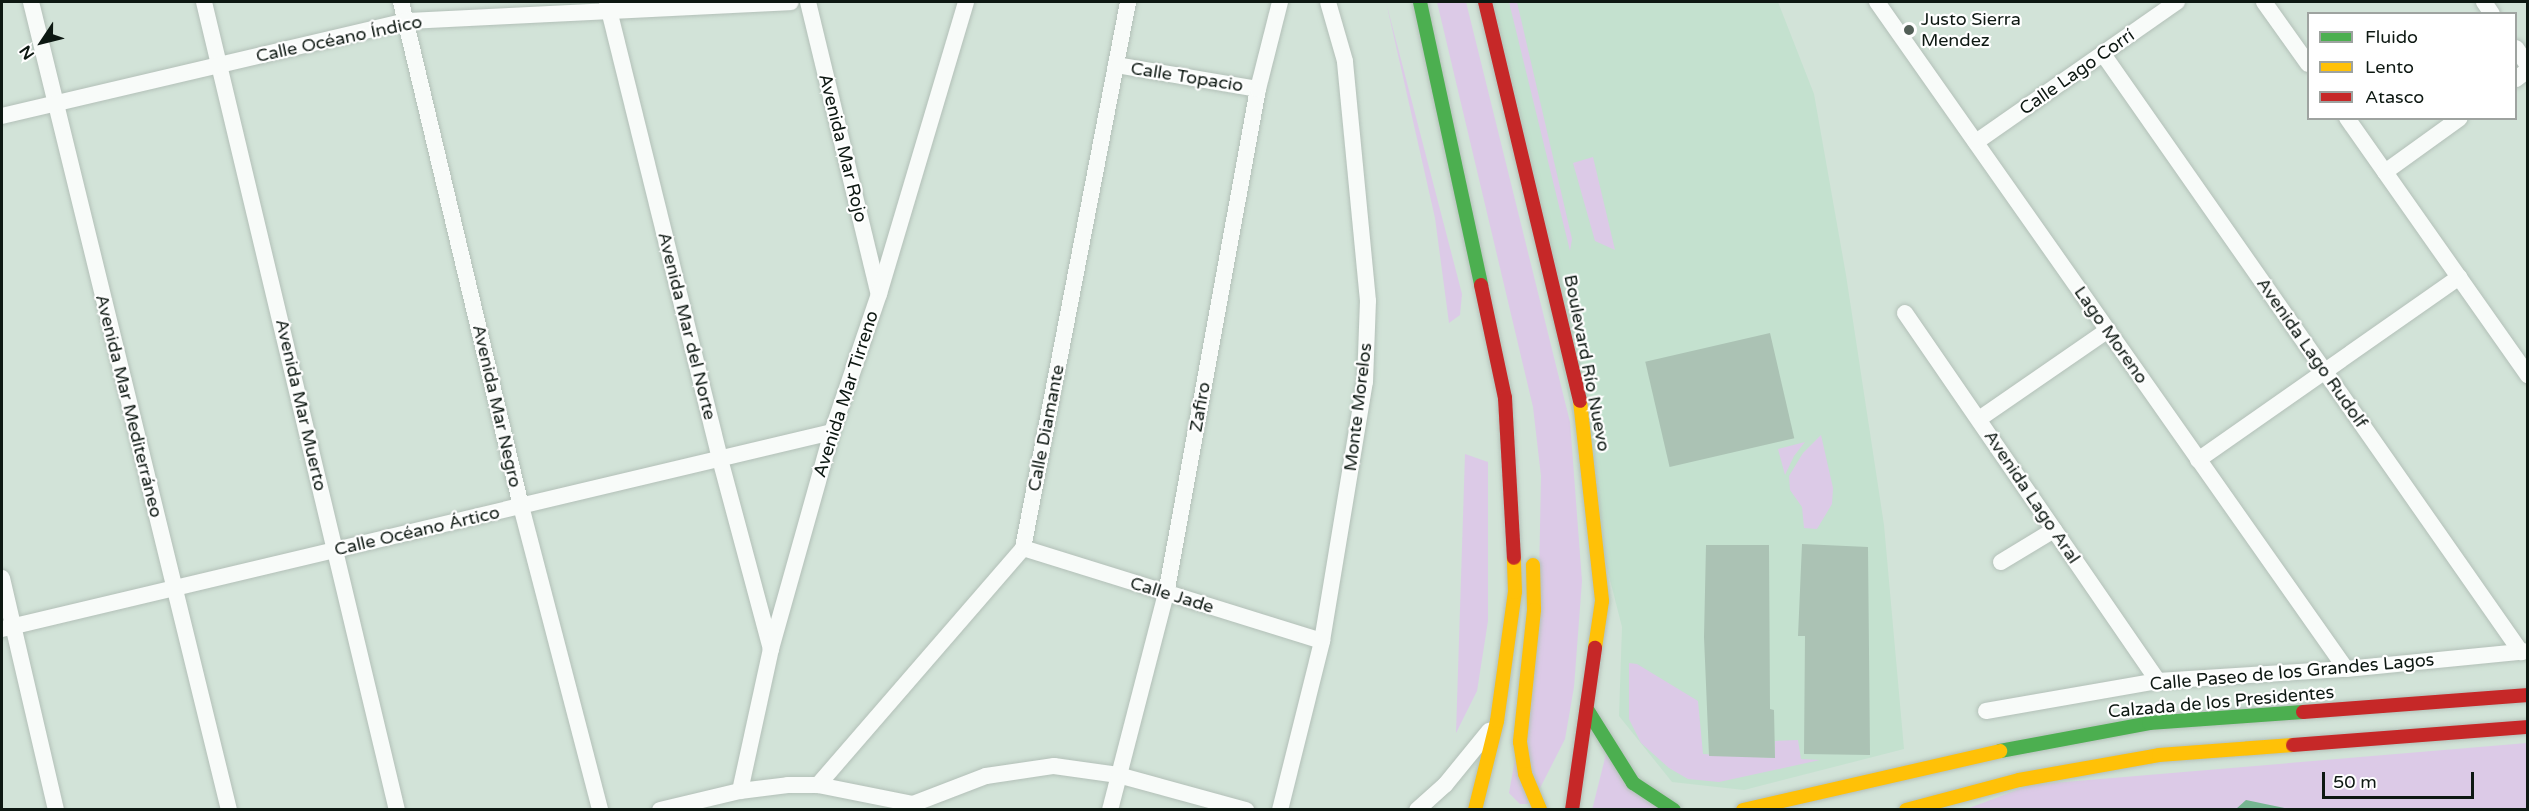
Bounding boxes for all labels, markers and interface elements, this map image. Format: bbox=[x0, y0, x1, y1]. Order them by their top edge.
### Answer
place label: Justo Sierra Mendez bbox=[1921, 9, 2021, 52]
street label: Calle Océano Índico bbox=[254, 11, 424, 67]
north arrow bbox=[12, 12, 72, 72]
legend bbox=[2307, 12, 2517, 120]
marker: Justo Sierra Mendez bbox=[1902, 23, 1916, 37]
street label: Calle Lago Corrí bbox=[2015, 24, 2139, 120]
text: Fluido bbox=[2365, 26, 2418, 48]
text: N bbox=[15, 41, 39, 63]
text: Lento bbox=[2365, 56, 2414, 78]
street label: Calle Topacio bbox=[1129, 57, 1245, 97]
street label: Avenida Mar Rojo bbox=[814, 71, 872, 225]
text: Atasco bbox=[2365, 86, 2424, 108]
street label: Avenida Mar del Norte bbox=[653, 230, 721, 422]
street label: Boulevard Río Nuevo bbox=[1559, 273, 1615, 453]
street label: Avenida Lago Rudolf bbox=[2252, 274, 2372, 432]
street label: Lago Moreno bbox=[2069, 282, 2153, 388]
street label: Avenida Mar Mediterráneo bbox=[91, 292, 167, 520]
street label: Avenida Mar Tirreno bbox=[809, 308, 883, 480]
street label: Avenida Mar Muerto bbox=[271, 317, 331, 493]
street label: Avenida Mar Negro bbox=[468, 323, 526, 489]
street label: Monte Morelos bbox=[1339, 341, 1377, 473]
street label: Calle Diamante bbox=[1023, 363, 1069, 493]
street label: Zafiro bbox=[1185, 380, 1215, 434]
street label: Avenida Lago Aral bbox=[1979, 426, 2085, 568]
street label: Calle Océano Ártico bbox=[332, 501, 502, 561]
street label: Calle Jade bbox=[1127, 572, 1217, 618]
street label: Calle Paseo de los Grandes Lagos bbox=[2149, 649, 2435, 695]
street label: Calzada de los Presidentes bbox=[2107, 681, 2335, 723]
scale bar bbox=[2325, 760, 2476, 798]
text: 50 m bbox=[2333, 771, 2377, 793]

